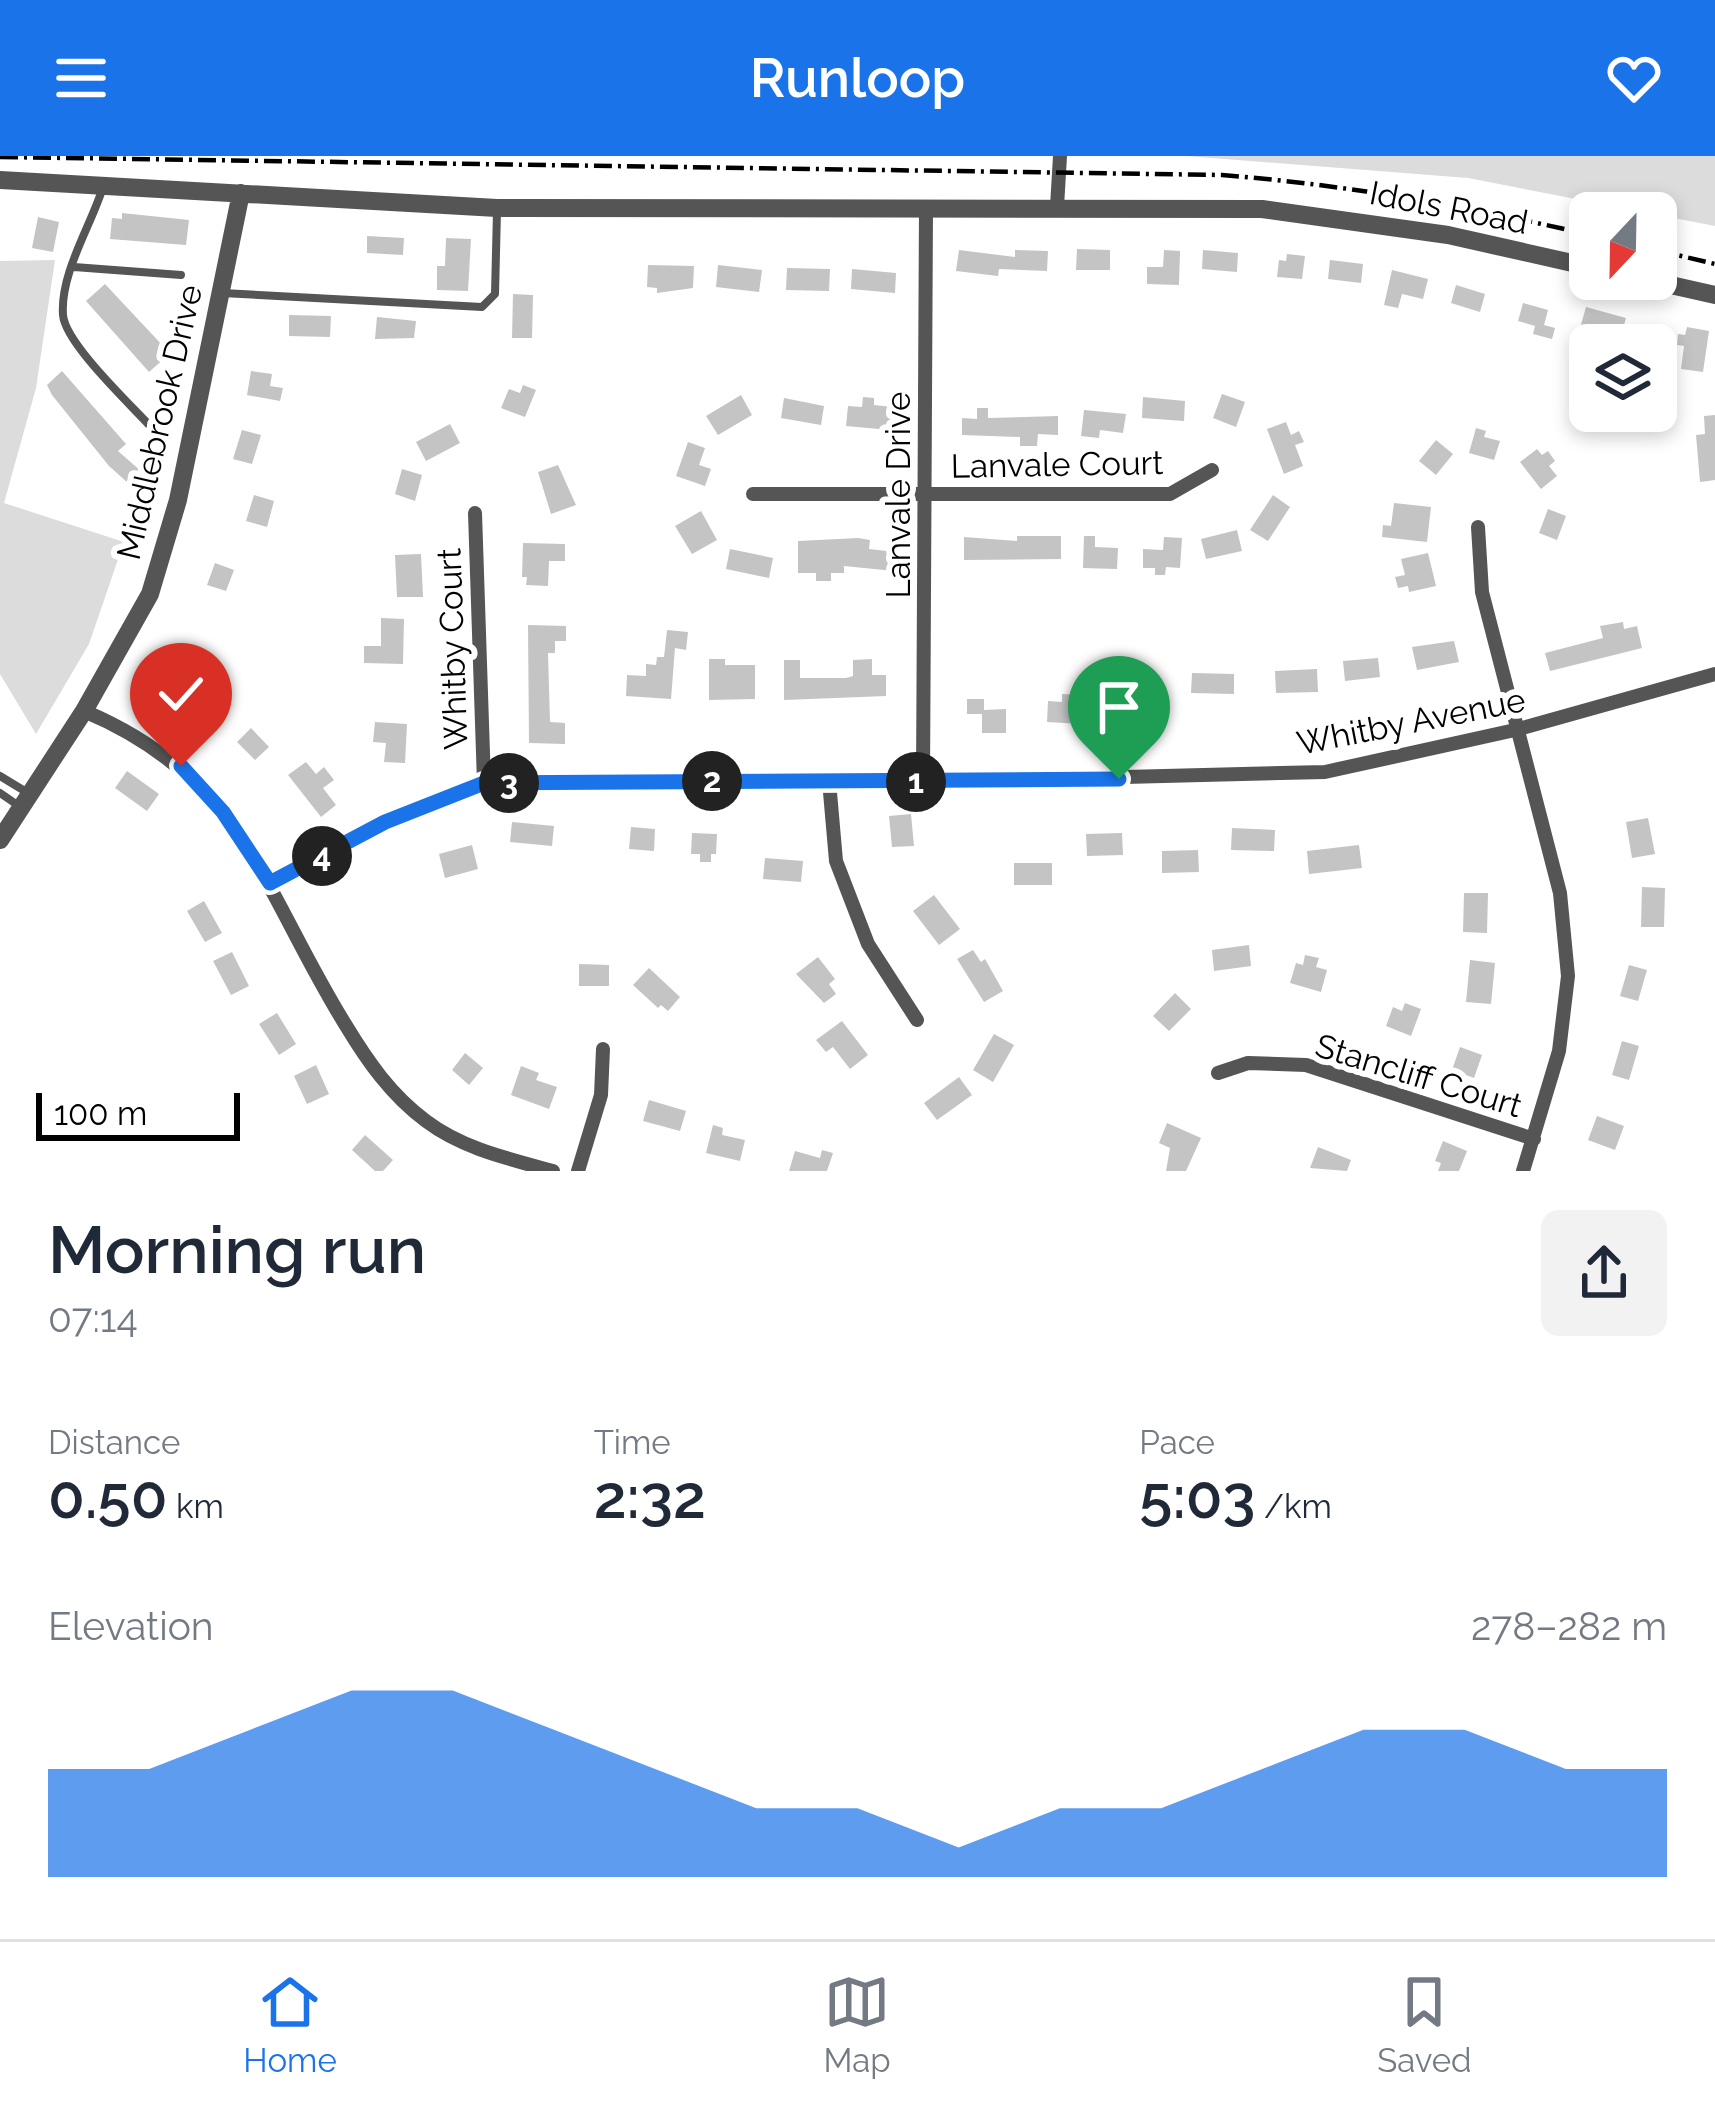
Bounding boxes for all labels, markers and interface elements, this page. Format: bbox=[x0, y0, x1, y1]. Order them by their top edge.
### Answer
icon: menu bbox=[48, 45, 114, 111]
icon: heart bbox=[1601, 45, 1667, 111]
text: Runloop bbox=[750, 46, 965, 110]
street label: Idols Road bbox=[1366, 173, 1531, 242]
north arrow bbox=[1569, 192, 1677, 300]
map controls bbox=[1569, 192, 1677, 432]
street label: Middlebrook Drive bbox=[109, 281, 210, 563]
button: layers bbox=[1569, 324, 1677, 432]
street label: Lanvale Drive bbox=[879, 392, 918, 598]
street label: Lanvale Court bbox=[950, 443, 1164, 486]
street label: Whitby Court bbox=[429, 548, 476, 750]
pin bbox=[130, 643, 232, 766]
pin bbox=[1068, 656, 1170, 779]
icon: check bbox=[148, 661, 214, 727]
icon: arrive bbox=[1086, 674, 1152, 740]
street label: Whitby Avenue bbox=[1294, 680, 1529, 763]
pin: 2 bbox=[682, 751, 742, 811]
pin: 1 bbox=[886, 752, 946, 812]
pin: 3 bbox=[479, 753, 539, 813]
text: 2 bbox=[703, 761, 721, 800]
text: 1 bbox=[908, 762, 924, 801]
text: 3 bbox=[500, 763, 518, 802]
pin: 4 bbox=[292, 826, 352, 886]
text: 4 bbox=[313, 836, 331, 875]
street label: Stancliff Court bbox=[1311, 1026, 1527, 1125]
scale bar bbox=[36, 1087, 240, 1140]
text: 100 m bbox=[54, 1094, 147, 1133]
button: share bbox=[1541, 1210, 1667, 1336]
text: Morning run bbox=[48, 1211, 426, 1288]
text: 07:14 bbox=[48, 1295, 138, 1341]
text: Distance bbox=[48, 1423, 180, 1462]
text: Time bbox=[594, 1423, 671, 1462]
text: Pace bbox=[1139, 1423, 1215, 1462]
text: 0.50 bbox=[48, 1462, 168, 1532]
text: 2:32 bbox=[594, 1462, 706, 1532]
text: 5:03 bbox=[1139, 1462, 1256, 1532]
text: km bbox=[168, 1487, 224, 1526]
text: /km bbox=[1256, 1487, 1332, 1526]
text: Elevation bbox=[48, 1603, 214, 1649]
text: 278–282 m bbox=[1471, 1603, 1667, 1649]
tab: Home bbox=[243, 1969, 337, 2080]
tab: Map bbox=[823, 1969, 891, 2080]
tab: Saved bbox=[1377, 1969, 1472, 2080]

